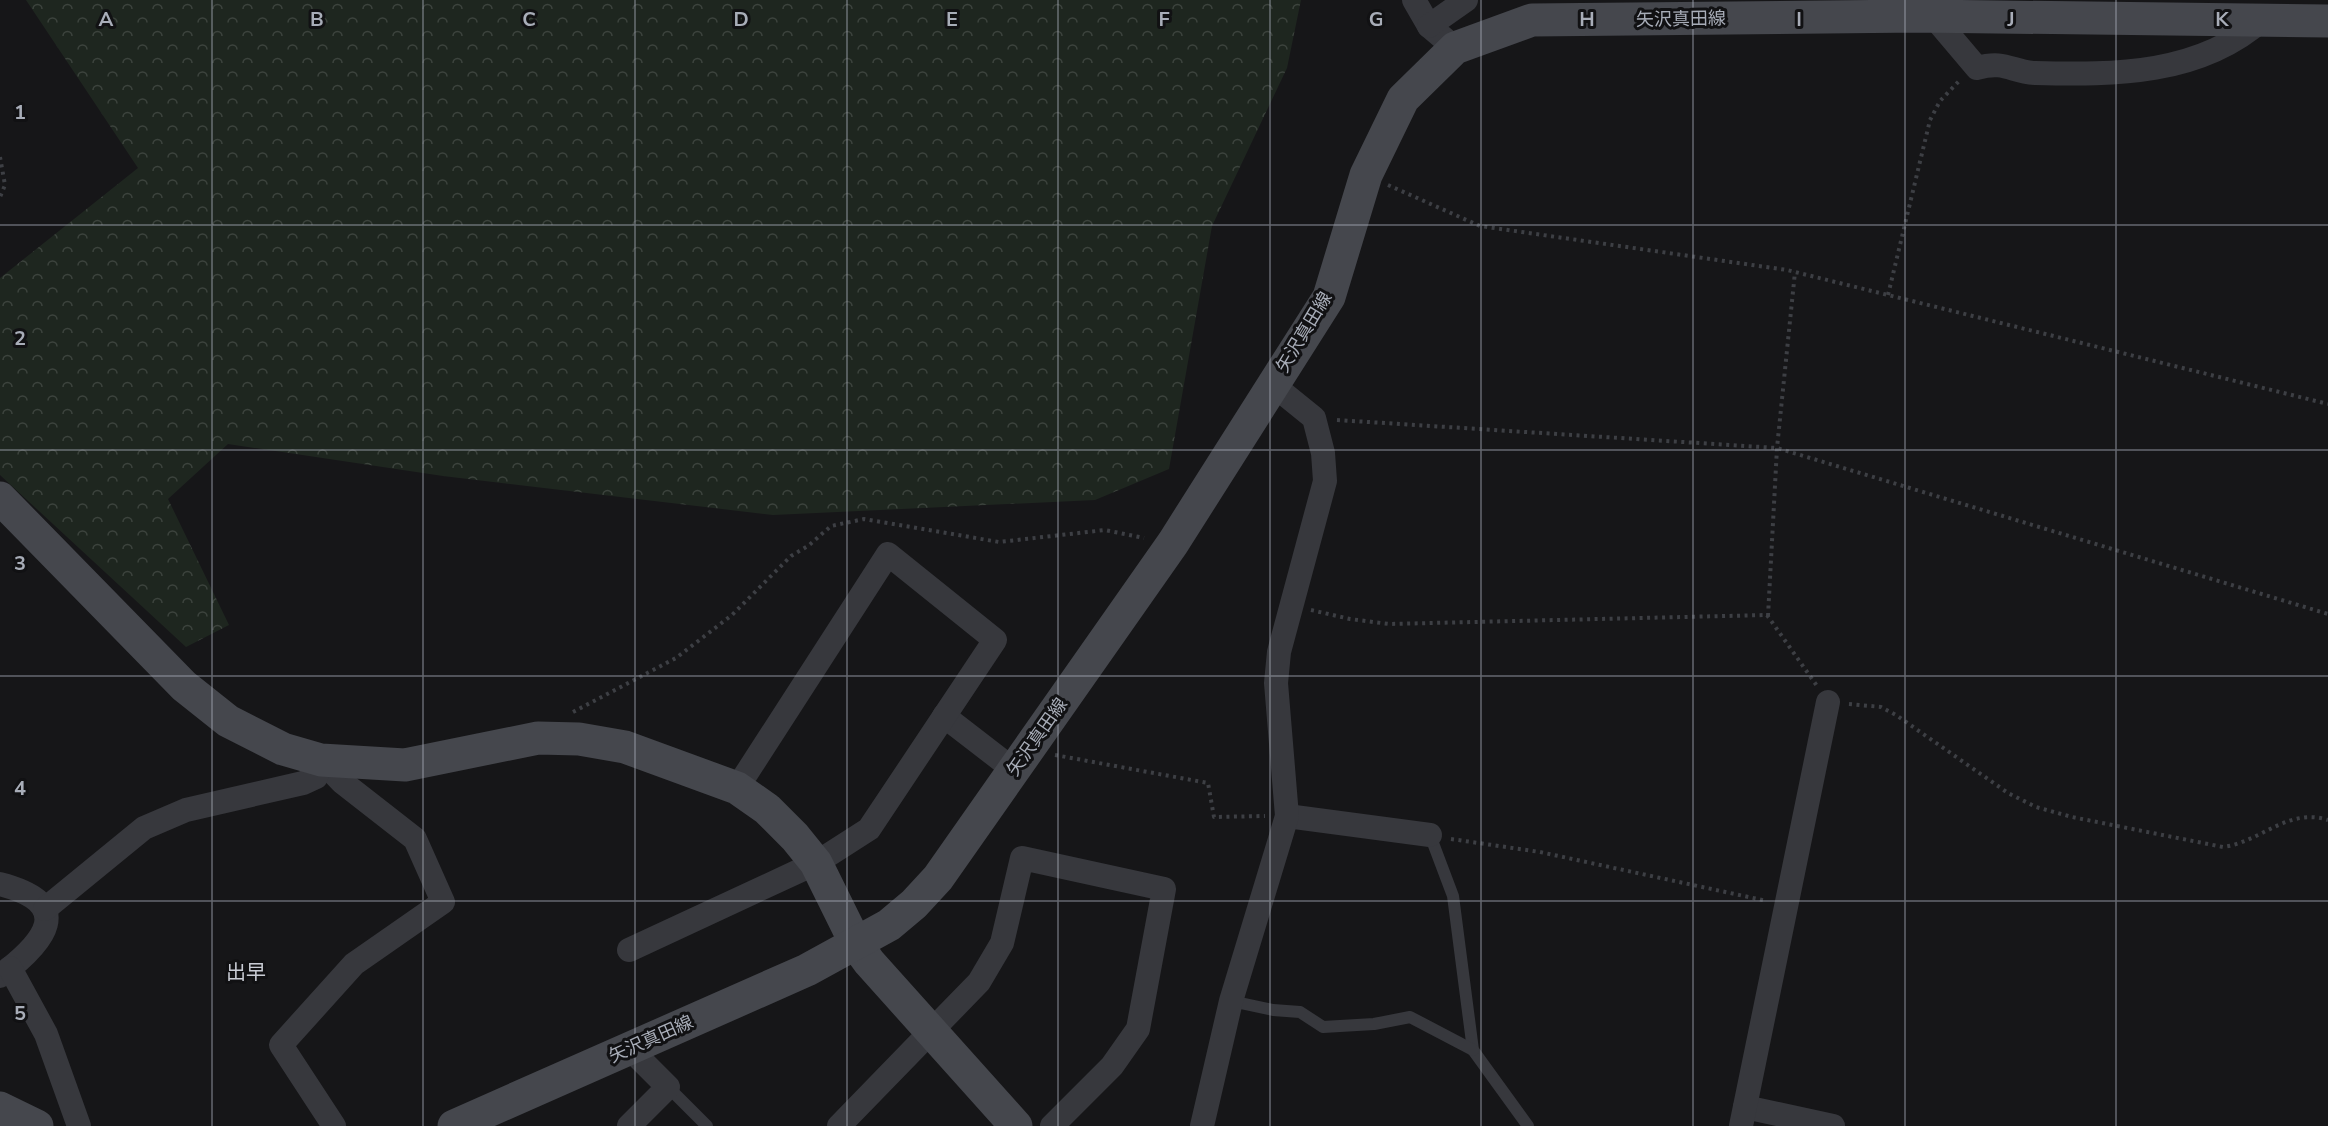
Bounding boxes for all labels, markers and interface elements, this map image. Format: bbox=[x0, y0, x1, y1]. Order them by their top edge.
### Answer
text: A bbox=[99, 6, 114, 33]
text: B bbox=[310, 6, 324, 33]
text: C bbox=[522, 6, 536, 33]
text: D bbox=[733, 6, 749, 33]
text: E bbox=[946, 6, 958, 33]
text: F bbox=[1158, 6, 1170, 33]
text: G bbox=[1369, 6, 1383, 33]
text: H bbox=[1579, 6, 1595, 33]
street label: 矢沢真田線 bbox=[1636, 6, 1726, 32]
text: I bbox=[1796, 6, 1802, 33]
text: J bbox=[2006, 6, 2015, 33]
text: K bbox=[2215, 6, 2229, 33]
text: 1 bbox=[14, 99, 26, 126]
street label: 矢沢真田線 bbox=[1271, 287, 1337, 377]
text: 2 bbox=[14, 325, 26, 352]
text: 3 bbox=[14, 550, 26, 577]
street label: 矢沢真田線 bbox=[1001, 693, 1073, 781]
text: 4 bbox=[14, 775, 26, 802]
district label: 出早 bbox=[226, 959, 266, 986]
text: 5 bbox=[14, 1000, 26, 1027]
street label: 矢沢真田線 bbox=[605, 1010, 697, 1068]

